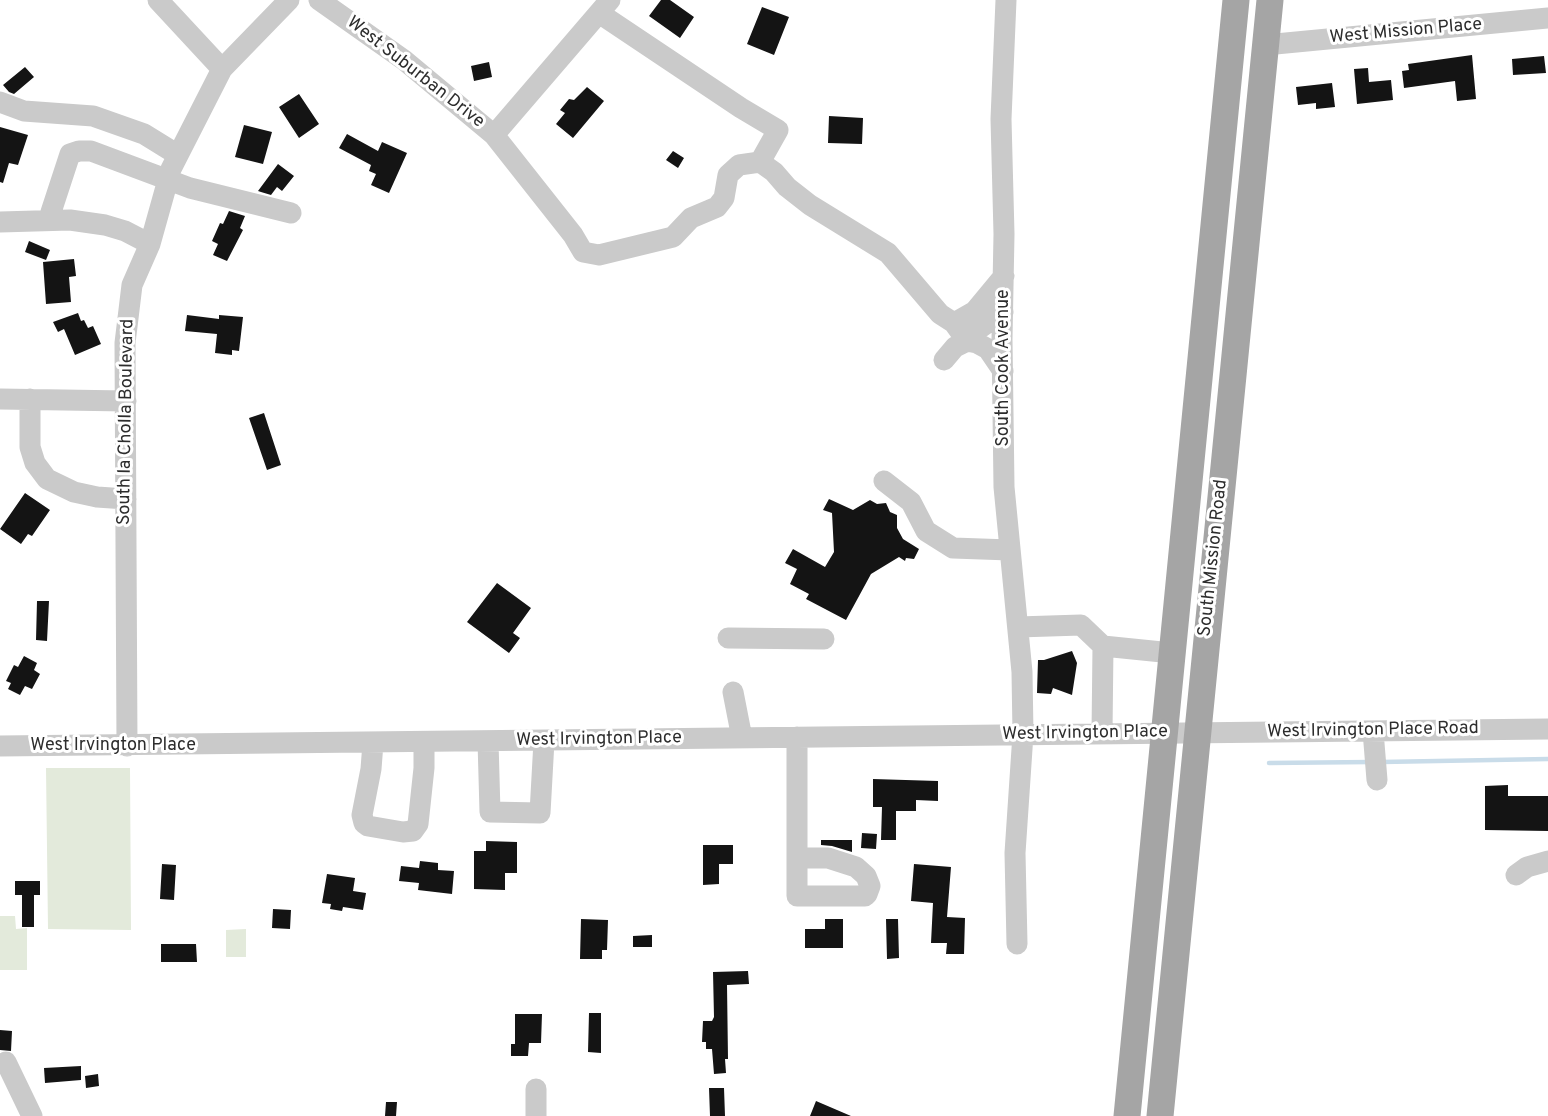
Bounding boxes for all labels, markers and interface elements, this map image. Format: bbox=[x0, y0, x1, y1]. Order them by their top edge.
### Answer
street label: West Suburban Drive bbox=[342, 13, 488, 133]
street label: West Mission Place bbox=[1329, 15, 1483, 49]
street label: South Cook Avenue bbox=[993, 289, 1015, 447]
street label: South la Cholla Boulevard bbox=[114, 319, 140, 525]
street label: South Mission Road bbox=[1195, 478, 1233, 638]
street label: West Irvington Place Road bbox=[1267, 718, 1479, 744]
street label: West Irvington Place bbox=[1002, 722, 1168, 746]
street label: West Irvington Place bbox=[516, 728, 682, 752]
street label: West Irvington Place bbox=[30, 735, 196, 757]

